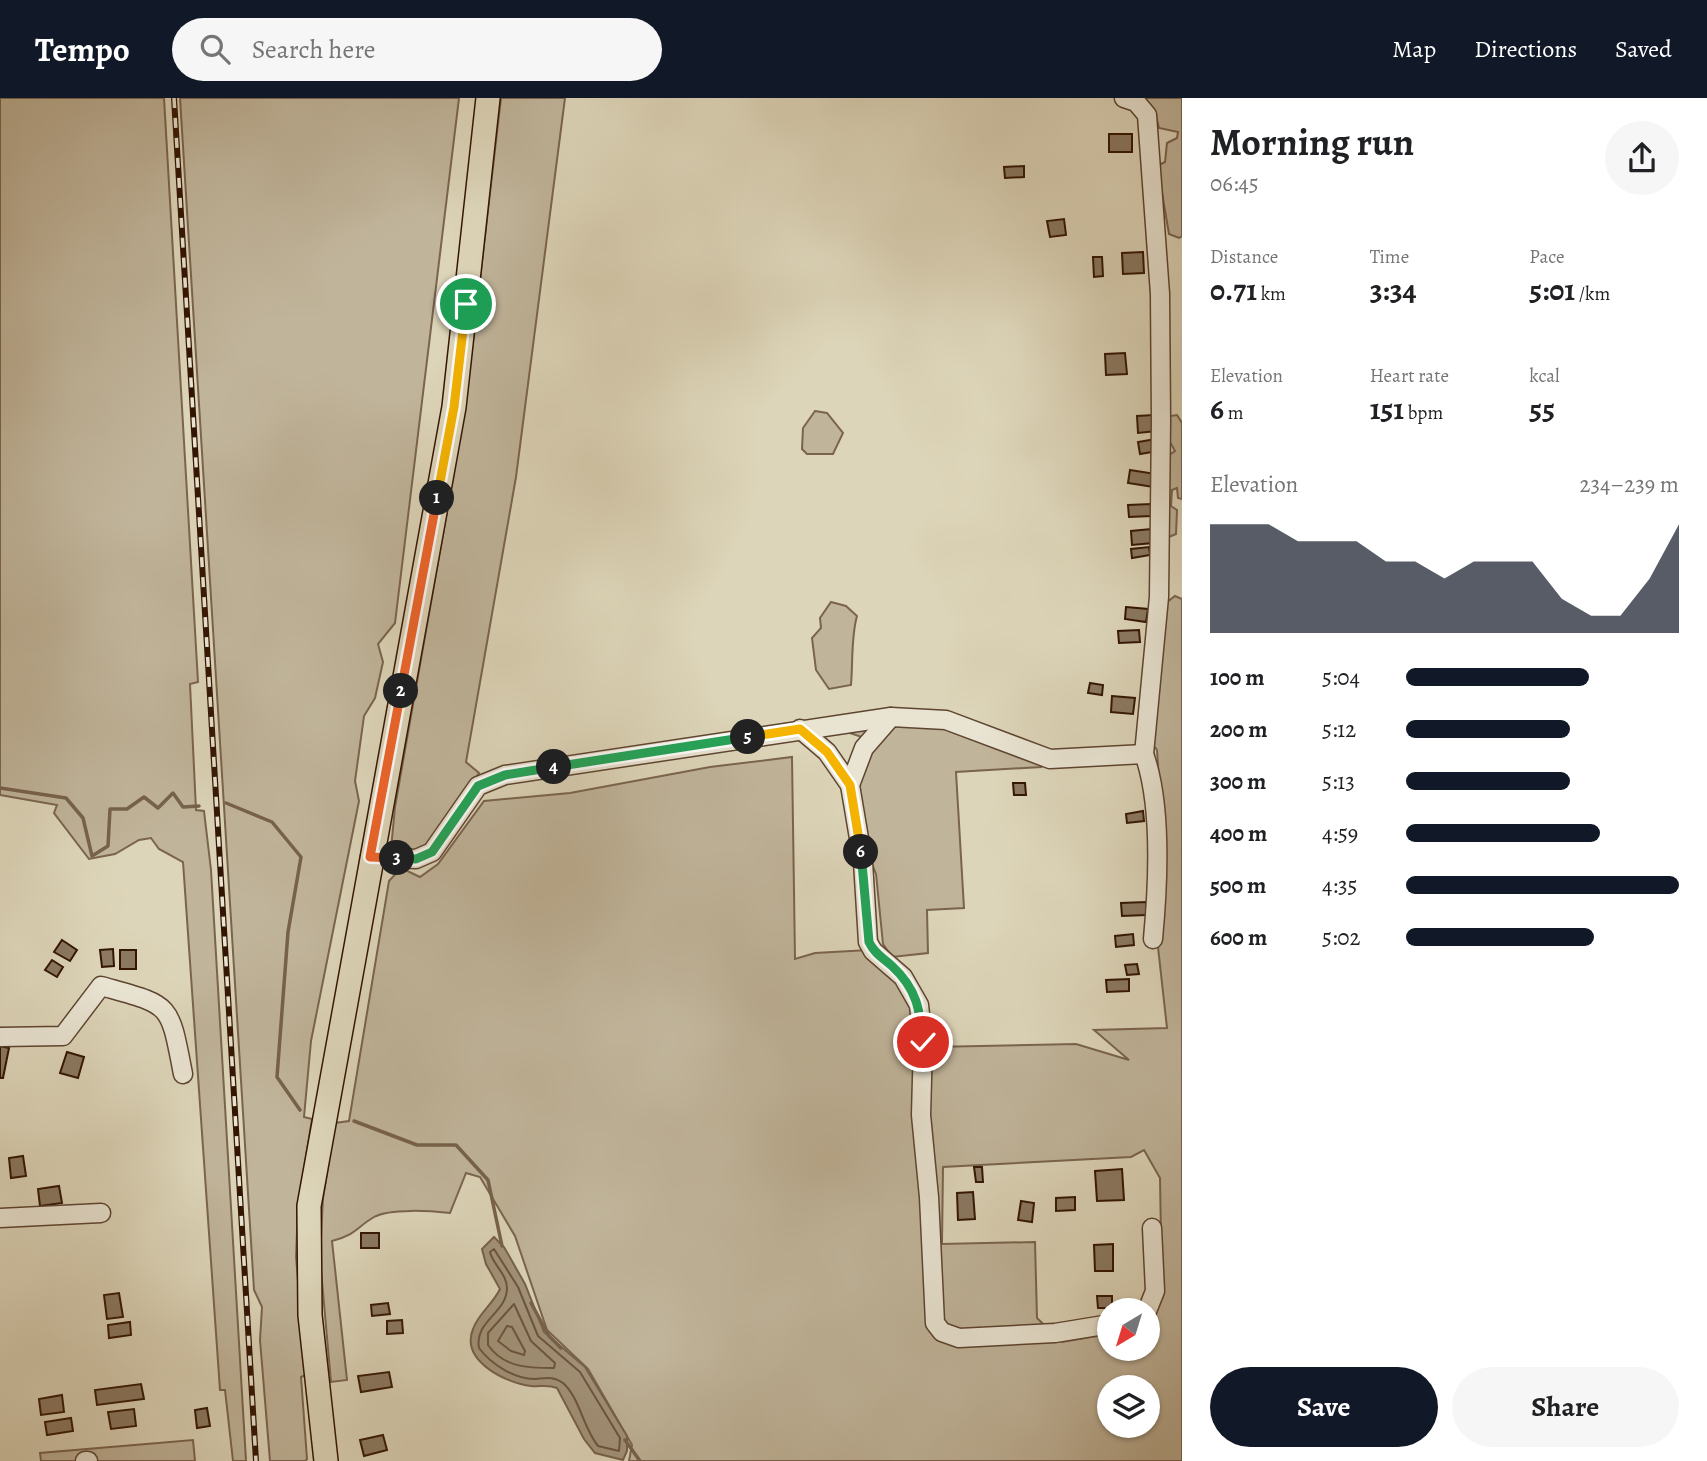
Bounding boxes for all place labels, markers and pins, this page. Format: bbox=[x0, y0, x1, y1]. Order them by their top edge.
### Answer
pin bbox=[436, 274, 496, 334]
pin: 1 bbox=[420, 480, 454, 516]
pin: 2 bbox=[384, 674, 418, 708]
pin: 5 bbox=[730, 720, 766, 754]
pin: 4 bbox=[536, 750, 572, 784]
pin: 6 bbox=[844, 834, 878, 870]
pin: 3 bbox=[380, 840, 414, 876]
pin bbox=[893, 1012, 953, 1072]

